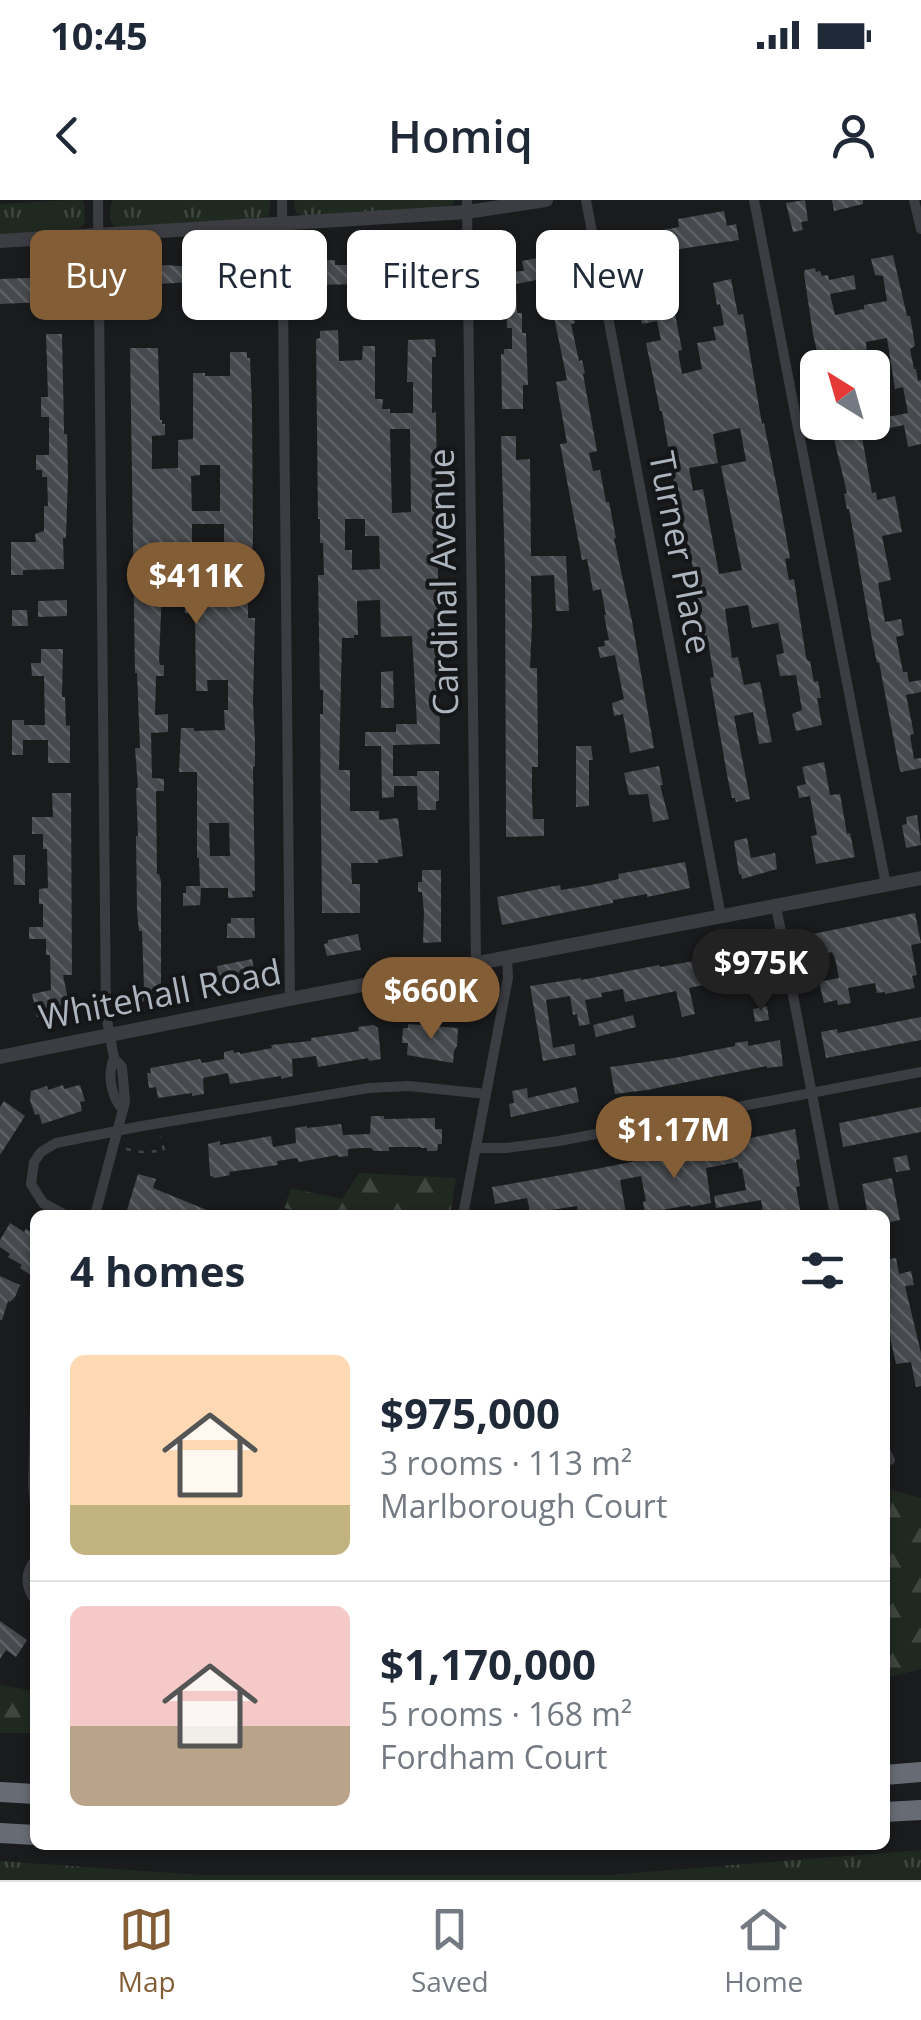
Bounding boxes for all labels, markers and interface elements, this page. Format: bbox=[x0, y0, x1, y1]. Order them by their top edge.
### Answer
text: 10:45 bbox=[50, 9, 148, 61]
text: Homiq bbox=[388, 105, 533, 166]
icon: back bbox=[40, 108, 95, 163]
icon: person bbox=[826, 108, 881, 163]
chip: Buy bbox=[30, 230, 162, 320]
chip: Rent bbox=[182, 230, 327, 320]
chip: Filters bbox=[347, 230, 516, 320]
chip: New bbox=[536, 230, 679, 320]
north arrow bbox=[800, 350, 890, 440]
map controls bbox=[800, 350, 890, 440]
street label: Turner Place bbox=[639, 447, 724, 658]
street label: Cardinal Avenue bbox=[417, 448, 468, 716]
pin: $411K bbox=[126, 542, 266, 627]
text: $411K bbox=[149, 553, 243, 596]
pin: $975K bbox=[691, 929, 831, 1014]
text: $975K bbox=[714, 940, 808, 983]
street label: Whitehall Road bbox=[35, 947, 285, 1040]
pin: $660K bbox=[361, 957, 501, 1042]
text: $660K bbox=[384, 968, 478, 1011]
pin: $1.17M bbox=[593, 1096, 755, 1181]
text: $1.17M bbox=[618, 1107, 730, 1150]
text: 4 homes bbox=[70, 1242, 245, 1299]
icon: filters bbox=[795, 1243, 850, 1298]
text: $975,000 bbox=[380, 1384, 560, 1441]
icon: home bbox=[150, 1395, 270, 1515]
text: 3 rooms · 113 m² bbox=[380, 1441, 632, 1484]
text: Marlborough Court bbox=[380, 1484, 667, 1527]
text: $1,170,000 bbox=[380, 1635, 596, 1692]
icon: home bbox=[150, 1646, 270, 1766]
text: 5 rooms · 168 m² bbox=[380, 1692, 632, 1735]
text: Fordham Court bbox=[380, 1735, 607, 1778]
tab: Map bbox=[118, 1902, 176, 2000]
tab: Saved bbox=[411, 1902, 489, 2000]
tab: Home bbox=[724, 1902, 803, 2000]

